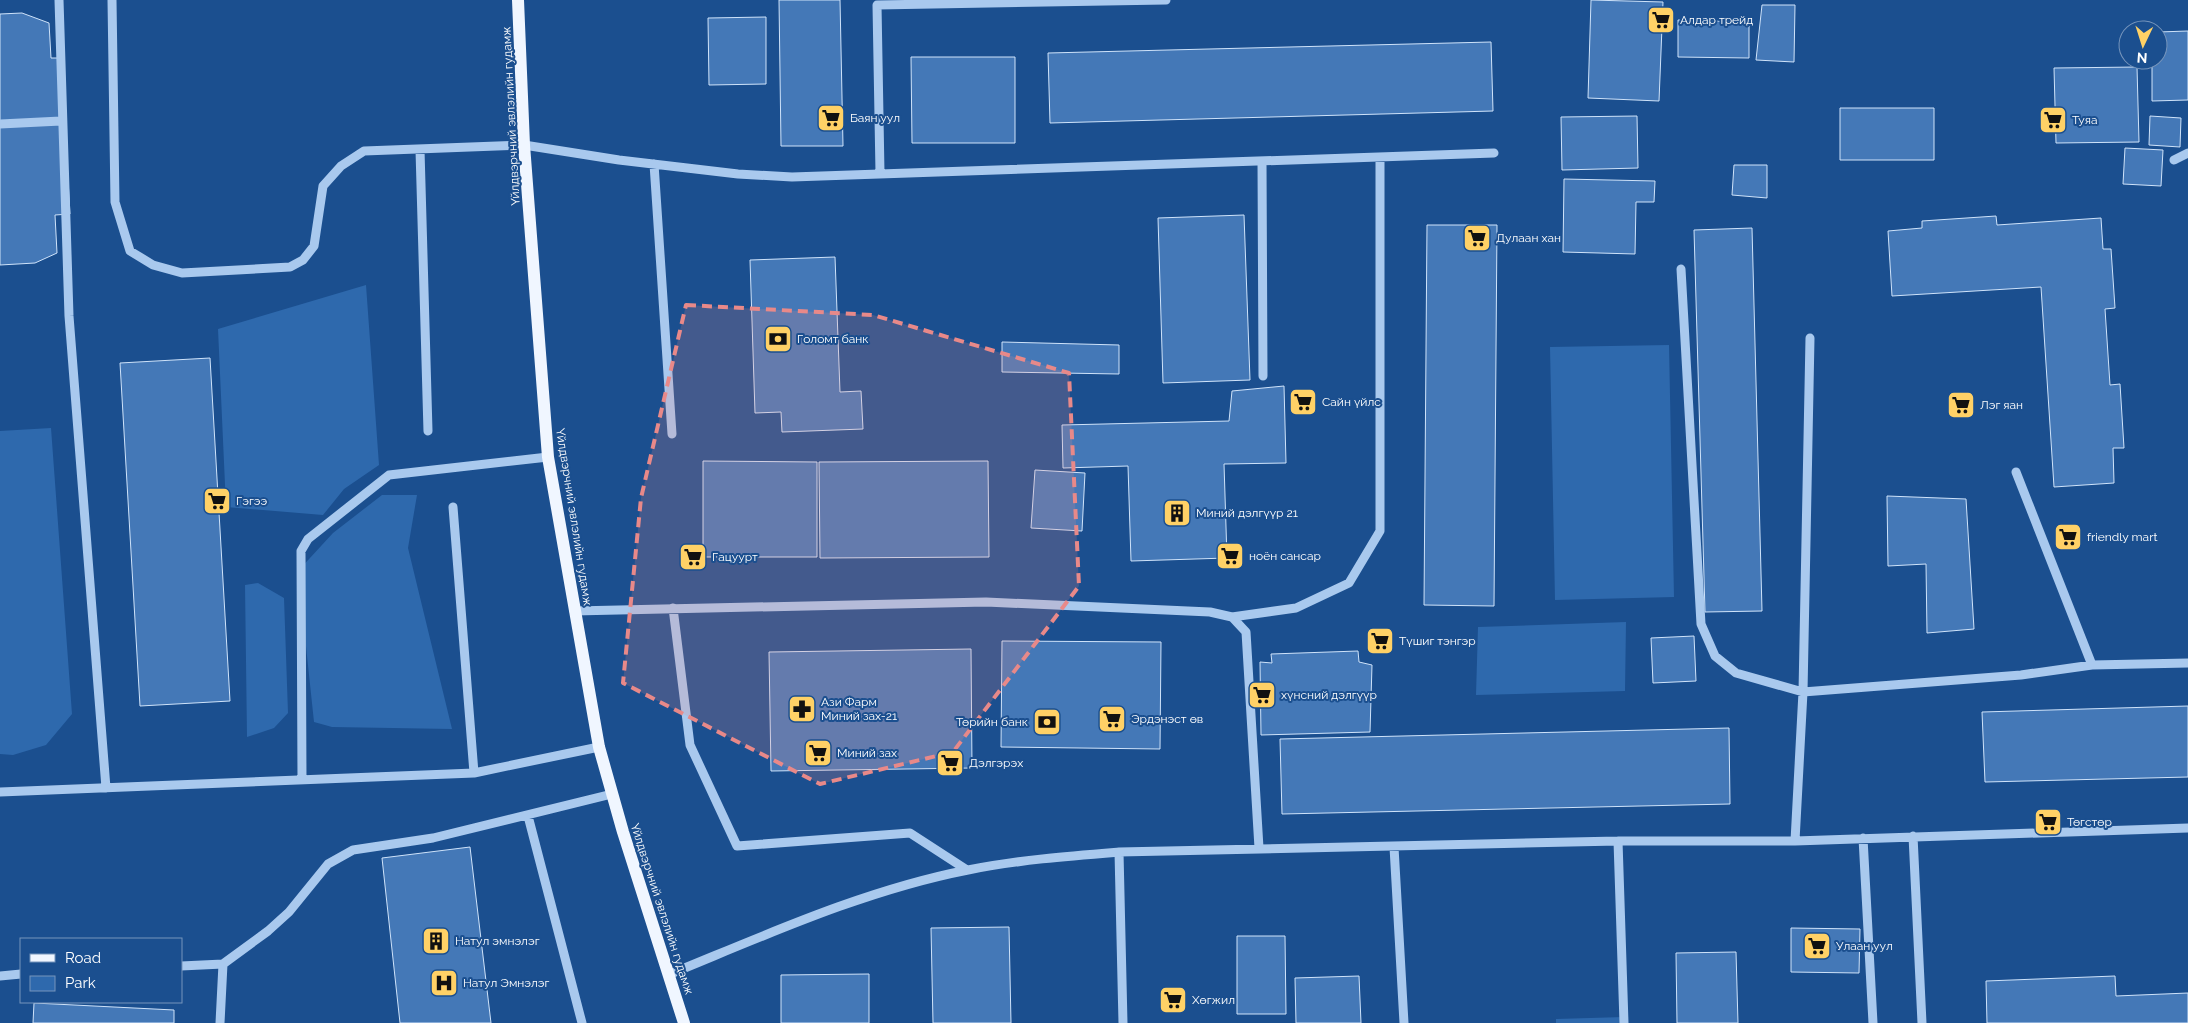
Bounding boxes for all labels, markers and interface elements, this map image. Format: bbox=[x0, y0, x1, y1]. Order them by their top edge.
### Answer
supermarket icon: Алдар трейд bbox=[1646, 5, 1676, 35]
place label: Алдар трейд bbox=[1680, 13, 1753, 27]
north arrow bbox=[2118, 20, 2168, 70]
street label: Үйлдвэрчний эвлэлийн гудамж bbox=[499, 26, 523, 206]
text: N bbox=[2136, 50, 2148, 66]
supermarket icon: Баян уул bbox=[816, 103, 846, 133]
supermarket icon: Туяа bbox=[2038, 105, 2068, 135]
place label: Баян уул bbox=[850, 111, 900, 125]
place label: Туяа bbox=[2072, 113, 2098, 127]
supermarket icon: Дулаан хан bbox=[1462, 223, 1492, 253]
place label: Дулаан хан bbox=[1496, 231, 1561, 245]
bank icon: Голомт банк bbox=[763, 324, 793, 354]
place label: Голомт банк bbox=[797, 332, 869, 346]
supermarket icon: Сайн үйлс bbox=[1288, 387, 1318, 417]
supermarket icon: Лэг яан bbox=[1946, 390, 1976, 420]
place label: Сайн үйлс bbox=[1322, 395, 1381, 409]
place label: Лэг яан bbox=[1980, 398, 2023, 412]
street label: Үйлдвэрчний эвлэлийн гудамж bbox=[553, 427, 595, 607]
supermarket icon: Гэгээ bbox=[202, 486, 232, 516]
place label: Гэгээ bbox=[236, 494, 267, 508]
building icon: Миний дэлгүүр 21 bbox=[1162, 498, 1192, 528]
place label: Миний дэлгүүр 21 bbox=[1196, 506, 1298, 520]
supermarket icon: friendly mart bbox=[2053, 522, 2083, 552]
place label: friendly mart bbox=[2087, 530, 2157, 544]
supermarket icon: ноён сансар bbox=[1215, 541, 1245, 571]
supermarket icon: Гацуурт bbox=[678, 542, 708, 572]
place label: ноён сансар bbox=[1249, 549, 1321, 563]
place label: Гацуурт bbox=[712, 550, 758, 564]
supermarket icon: Түшиг тэнгэр bbox=[1365, 626, 1395, 656]
place label: Түшиг тэнгэр bbox=[1399, 634, 1476, 648]
supermarket icon: хүнсний дэлгүүр bbox=[1247, 680, 1277, 710]
place label: хүнсний дэлгүүр bbox=[1281, 688, 1377, 702]
pharmacy icon: Ази Фарм Миний зах-21 bbox=[787, 694, 817, 724]
place label: Ази Фарм Миний зах-21 bbox=[821, 695, 897, 723]
supermarket icon: Эрдэнэст өв bbox=[1097, 704, 1127, 734]
bank icon: Төрийн банк bbox=[1032, 707, 1062, 737]
place label: Эрдэнэст өв bbox=[1131, 712, 1203, 726]
place label: Төрийн банк bbox=[956, 715, 1028, 729]
supermarket icon: Миний зах bbox=[803, 738, 833, 768]
place label: Миний зах bbox=[837, 746, 897, 760]
supermarket icon: Дэлгэрэх bbox=[935, 748, 965, 778]
place label: Дэлгэрэх bbox=[969, 756, 1023, 770]
supermarket icon: Төгстөр bbox=[2033, 807, 2063, 837]
place label: Төгстөр bbox=[2067, 815, 2112, 829]
street label: Үйлдвэрчний эвлэлийн гудамж bbox=[628, 822, 697, 997]
building icon: Натул эмнэлэг bbox=[421, 926, 451, 956]
supermarket icon: Улаан уул bbox=[1802, 931, 1832, 961]
place label: Натул эмнэлэг bbox=[455, 934, 540, 948]
legend bbox=[20, 938, 182, 1003]
place label: Улаан уул bbox=[1836, 939, 1893, 953]
text: Road bbox=[65, 949, 101, 967]
hospital icon: Натул Эмнэлэг bbox=[429, 968, 459, 998]
text: Park bbox=[65, 974, 96, 992]
place label: Натул Эмнэлэг bbox=[463, 976, 549, 990]
supermarket icon: Хөгжил bbox=[1158, 985, 1188, 1015]
place label: Хөгжил bbox=[1192, 993, 1235, 1007]

